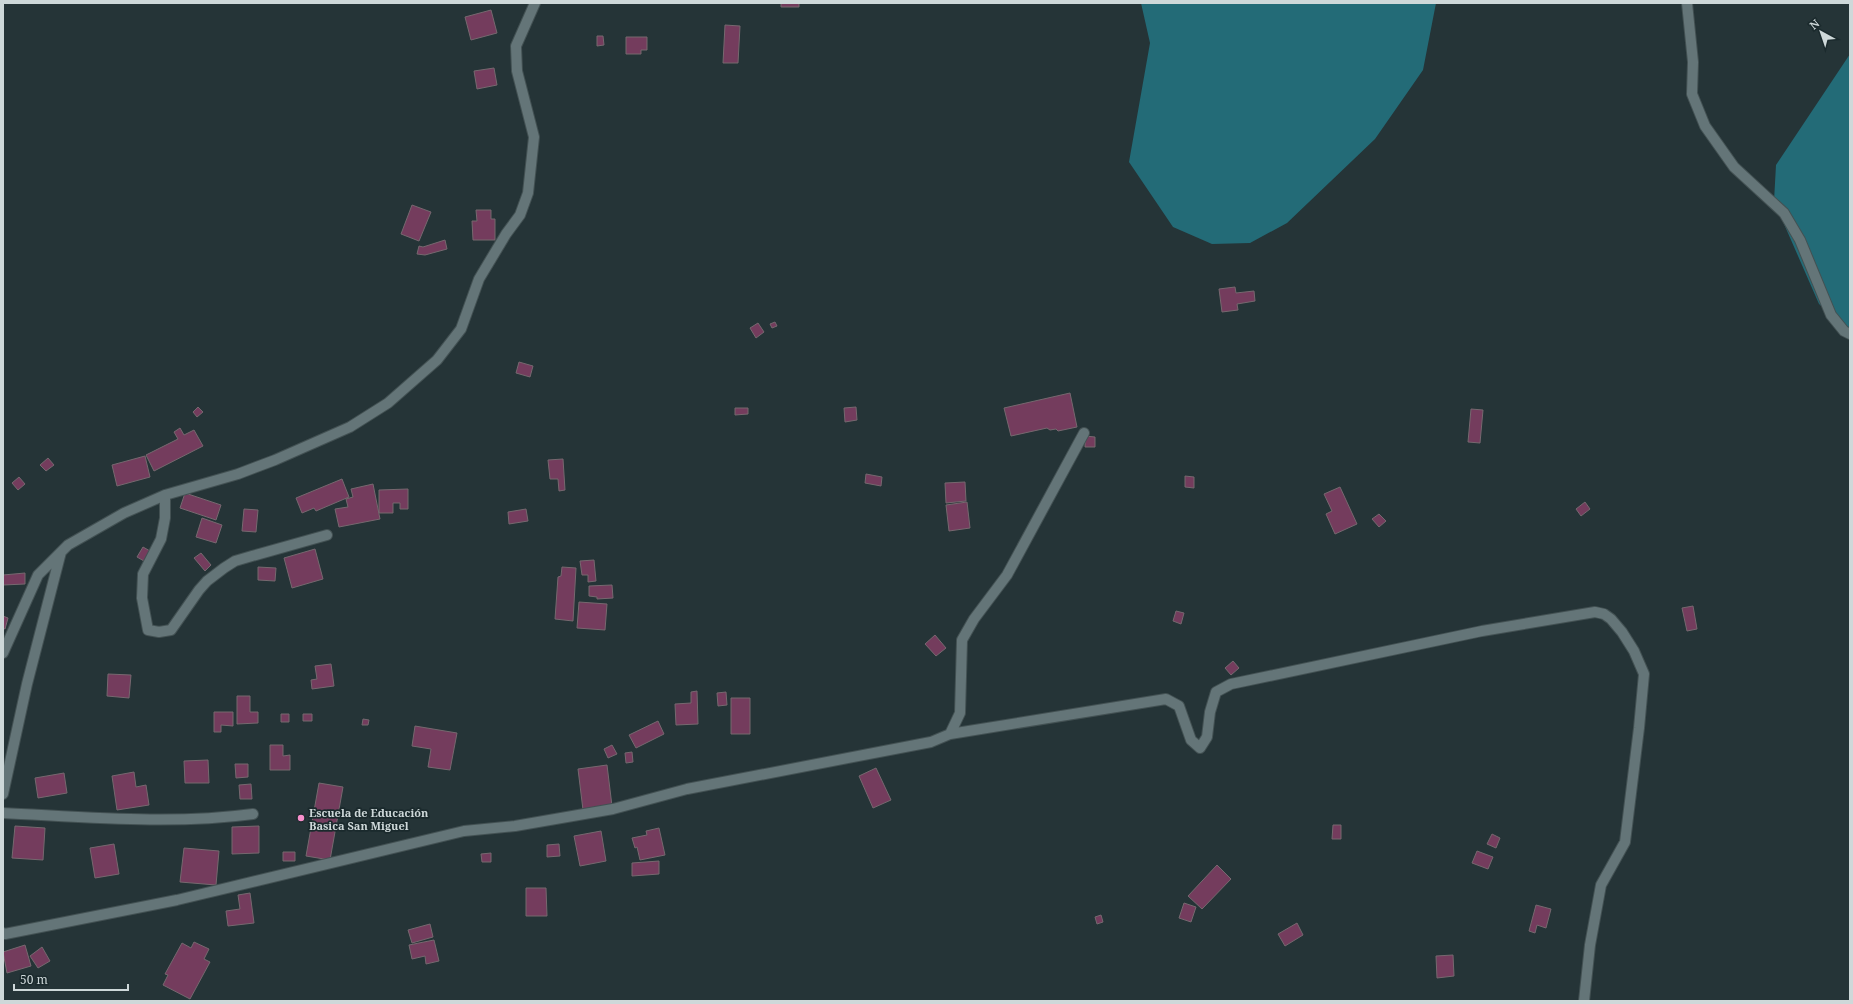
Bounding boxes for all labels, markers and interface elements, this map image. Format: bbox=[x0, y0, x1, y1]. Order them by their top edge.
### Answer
north arrow bbox=[1801, 12, 1841, 52]
text: N bbox=[1806, 15, 1823, 32]
place label: Escuela de Educación Basica San Miguel bbox=[309, 805, 429, 833]
marker: Escuela de Educación Basica San Miguel bbox=[296, 813, 306, 823]
scale bar bbox=[14, 966, 128, 992]
text: 50 m bbox=[20, 971, 48, 988]

